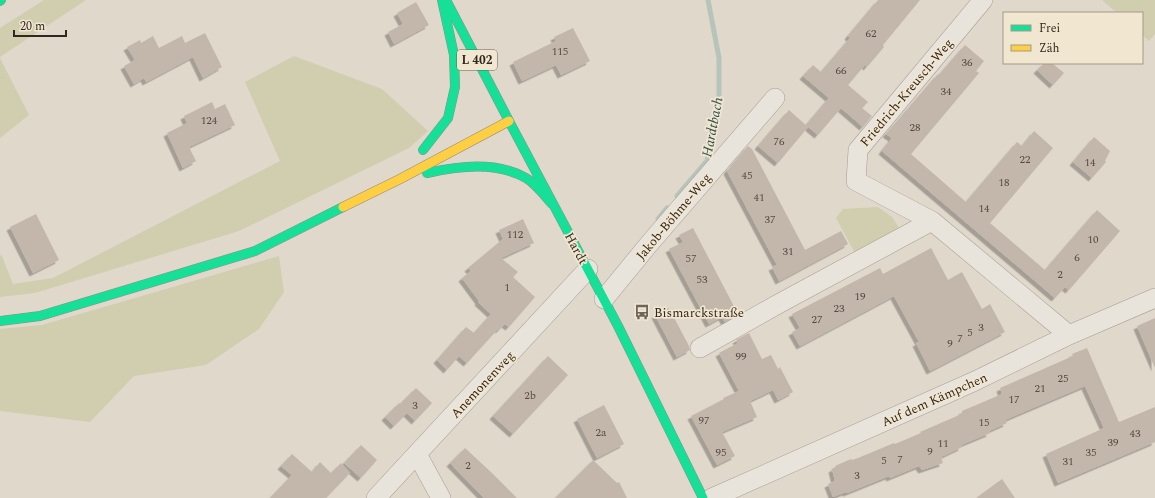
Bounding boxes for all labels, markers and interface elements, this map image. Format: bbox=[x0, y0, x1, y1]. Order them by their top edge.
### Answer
scale bar bbox=[14, 12, 66, 38]
legend bbox=[1003, 12, 1143, 64]
text: 20 m bbox=[20, 17, 45, 36]
text: Frei bbox=[1039, 19, 1061, 38]
house number: 62 bbox=[866, 25, 877, 42]
street label: Friedrich-Kreusch-Weg bbox=[855, 34, 958, 151]
text: Zäh bbox=[1039, 39, 1060, 58]
house number: 115 bbox=[552, 43, 568, 60]
road number: L 402 bbox=[457, 50, 497, 70]
house number: 36 bbox=[962, 54, 973, 71]
house number: 66 bbox=[836, 62, 847, 79]
house number: 34 bbox=[941, 83, 952, 100]
water label: Hardtbach bbox=[696, 95, 729, 159]
house number: 124 bbox=[201, 112, 218, 129]
house number: 28 bbox=[910, 119, 921, 136]
house number: 76 bbox=[774, 133, 785, 150]
house number: 22 bbox=[1020, 151, 1031, 168]
house number: 14 bbox=[1085, 154, 1096, 171]
house number: 45 bbox=[742, 167, 753, 184]
street label: Jakob-Böhme-Weg bbox=[631, 169, 716, 265]
house number: 18 bbox=[999, 174, 1010, 191]
house number: 41 bbox=[754, 189, 765, 206]
house number: 14 bbox=[979, 200, 990, 217]
house number: 37 bbox=[765, 211, 776, 228]
house number: 112 bbox=[507, 226, 524, 243]
street label: Hardt bbox=[559, 229, 593, 269]
house number: 10 bbox=[1088, 231, 1099, 248]
house number: 31 bbox=[783, 243, 794, 260]
house number: 6 bbox=[1074, 249, 1080, 266]
house number: 57 bbox=[686, 250, 697, 267]
house number: 2 bbox=[1057, 266, 1063, 283]
house number: 53 bbox=[697, 271, 708, 288]
house number: 1 bbox=[504, 279, 510, 296]
house number: 19 bbox=[855, 288, 866, 305]
house number: 23 bbox=[834, 300, 845, 317]
bus stop icon: Bismarckstraße bbox=[633, 303, 651, 321]
place label: Bismarckstraße bbox=[654, 303, 744, 323]
house number: 27 bbox=[812, 311, 823, 328]
house number: 3 bbox=[978, 319, 984, 336]
house number: 5 bbox=[967, 324, 973, 341]
house number: 7 bbox=[957, 330, 963, 347]
house number: 9 bbox=[947, 335, 953, 352]
street label: Anemonenweg bbox=[446, 346, 519, 423]
house number: 99 bbox=[736, 348, 747, 365]
street label: Auf dem Kämpchen bbox=[878, 367, 991, 432]
house number: 25 bbox=[1058, 370, 1069, 387]
house number: 21 bbox=[1035, 380, 1046, 397]
house number: 2b bbox=[524, 387, 536, 404]
house number: 17 bbox=[1009, 391, 1020, 408]
house number: 3 bbox=[412, 397, 418, 414]
house number: 97 bbox=[699, 412, 710, 429]
house number: 15 bbox=[979, 414, 990, 431]
house number: 2a bbox=[596, 424, 607, 441]
house number: 43 bbox=[1130, 425, 1141, 442]
house number: 39 bbox=[1108, 434, 1119, 451]
house number: 11 bbox=[938, 435, 949, 452]
house number: 9 bbox=[927, 443, 933, 460]
house number: 95 bbox=[716, 444, 727, 461]
house number: 35 bbox=[1086, 444, 1097, 461]
house number: 7 bbox=[897, 451, 903, 468]
house number: 5 bbox=[881, 452, 887, 469]
house number: 31 bbox=[1063, 453, 1074, 470]
house number: 2 bbox=[465, 457, 471, 474]
house number: 3 bbox=[854, 467, 860, 484]

